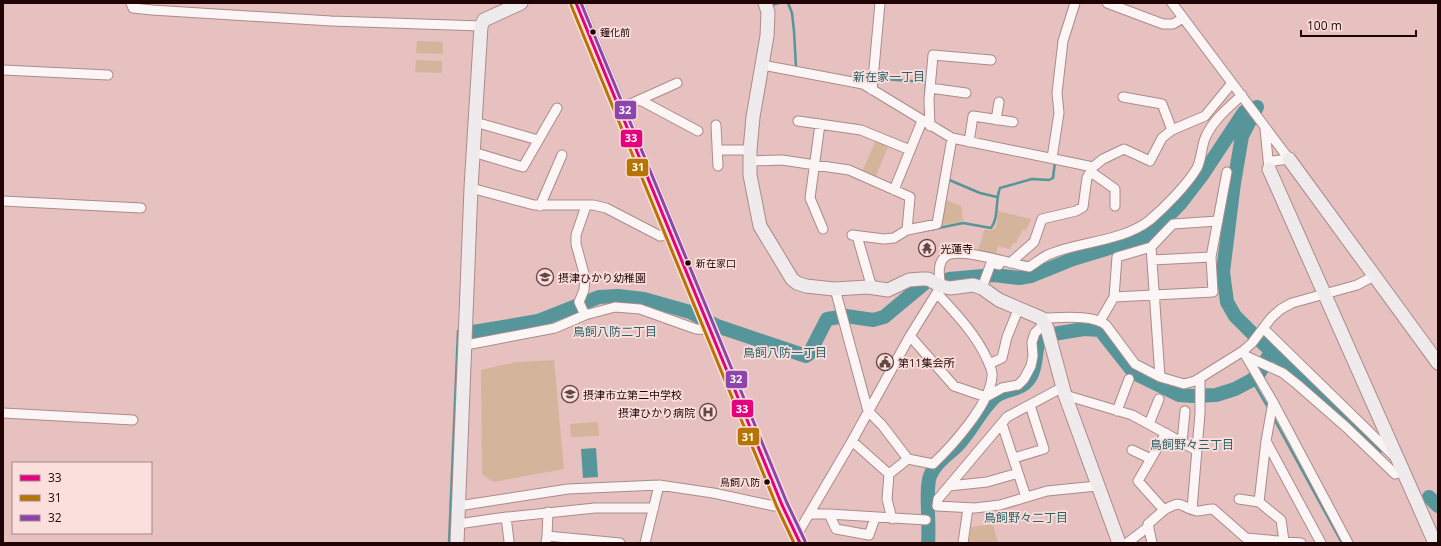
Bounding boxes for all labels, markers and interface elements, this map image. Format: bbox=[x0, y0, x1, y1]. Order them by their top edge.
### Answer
scale bar bbox=[1301, 12, 1416, 38]
text: 100 m bbox=[1307, 17, 1342, 34]
place label: 鐘化前 bbox=[600, 25, 630, 39]
marker: 鐘化前 bbox=[588, 27, 598, 37]
district label: 新在家一丁目 bbox=[853, 68, 925, 85]
line badge: 32 bbox=[614, 100, 637, 120]
text: 32 bbox=[619, 102, 631, 117]
line badge: 33 bbox=[620, 129, 643, 148]
text: 33 bbox=[625, 130, 637, 145]
line badge: 31 bbox=[626, 158, 649, 177]
text: 31 bbox=[632, 159, 644, 174]
temple icon: 光蓮寺 bbox=[917, 238, 937, 258]
place label: 光蓮寺 bbox=[940, 241, 973, 256]
place label: 新在家口 bbox=[696, 256, 736, 270]
marker: 新在家口 bbox=[683, 258, 693, 268]
school or university icon: 摂津ひかり幼稚園 bbox=[535, 267, 555, 287]
place label: 摂津ひかり幼稚園 bbox=[558, 270, 646, 285]
district label: 鳥飼八防二丁目 bbox=[573, 323, 657, 340]
district label: 鳥飼八防一丁目 bbox=[743, 344, 827, 361]
public building icon: 第11集会所 bbox=[875, 352, 895, 372]
place label: 第11集会所 bbox=[898, 355, 956, 370]
line badge: 32 bbox=[725, 370, 748, 389]
text: 32 bbox=[730, 371, 742, 386]
school or university icon: 摂津市立第二中学校 bbox=[560, 384, 580, 404]
place label: 摂津市立第二中学校 bbox=[583, 387, 682, 402]
line badge: 33 bbox=[731, 399, 754, 418]
text: 33 bbox=[736, 401, 748, 416]
hospital icon: 摂津ひかり病院 bbox=[698, 402, 718, 422]
place label: 摂津ひかり病院 bbox=[618, 405, 695, 420]
line badge: 31 bbox=[737, 427, 760, 446]
text: 31 bbox=[742, 429, 754, 444]
district label: 鳥飼野々三丁目 bbox=[1150, 436, 1234, 453]
legend bbox=[12, 462, 152, 534]
text: 33 bbox=[48, 469, 62, 486]
place label: 鳥飼八防 bbox=[720, 475, 760, 489]
marker: 鳥飼八防 bbox=[762, 477, 772, 487]
text: 31 bbox=[48, 489, 62, 506]
text: 32 bbox=[48, 509, 62, 526]
district label: 鳥飼野々二丁目 bbox=[984, 509, 1068, 526]

